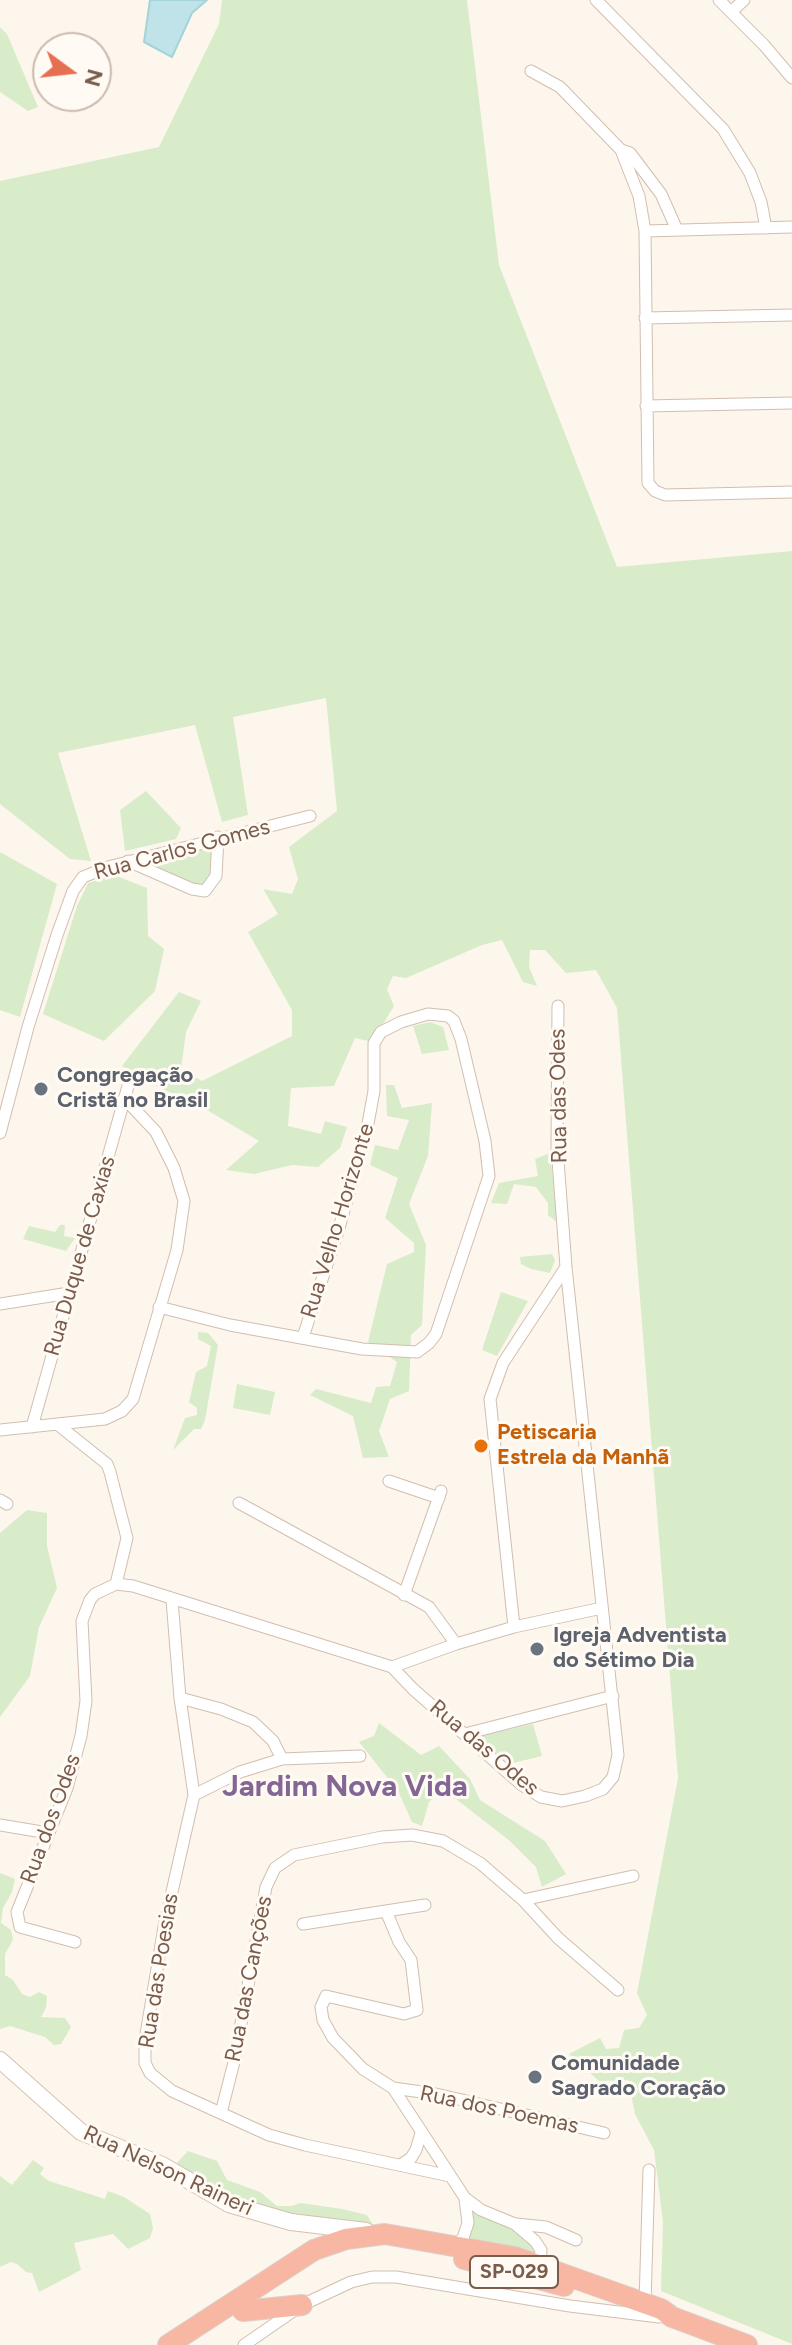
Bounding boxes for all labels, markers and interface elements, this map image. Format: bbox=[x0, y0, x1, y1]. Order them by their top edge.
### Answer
north arrow bbox=[32, 32, 112, 112]
text: N bbox=[78, 66, 109, 90]
street label: Rua Carlos Gomes bbox=[91, 814, 273, 886]
street label: Rua das Odes bbox=[545, 1028, 573, 1164]
place label: Congregação Cristã no Brasil bbox=[57, 1063, 208, 1114]
marker: Congregação Cristã no Brasil bbox=[32, 1080, 50, 1098]
street label: Rua Velho Horizonte bbox=[296, 1120, 380, 1322]
street label: Rua Duque de Caxias bbox=[39, 1153, 121, 1359]
place label: Petiscaria Estrela da Manhã bbox=[497, 1420, 669, 1472]
marker: Petiscaria Estrela da Manhã bbox=[472, 1437, 490, 1455]
place label: Igreja Adventista do Sétimo Dia bbox=[553, 1623, 727, 1674]
marker: Igreja Adventista do Sétimo Dia bbox=[528, 1640, 546, 1658]
street label: Rua das Odes bbox=[424, 1695, 544, 1801]
street label: Rua dos Odes bbox=[15, 1750, 87, 1888]
district label: Jardim Nova Vida bbox=[222, 1769, 468, 1805]
street label: Rua das Poesias bbox=[134, 1892, 184, 2050]
street label: Rua das Canções bbox=[220, 1894, 278, 2064]
place label: Comunidade Sagrado Coração bbox=[551, 2051, 726, 2102]
marker: Comunidade Sagrado Coração bbox=[526, 2068, 544, 2086]
street label: Rua dos Poemas bbox=[417, 2080, 581, 2140]
street label: Rua Nelson Raineri bbox=[79, 2120, 257, 2222]
road number: SP-029 bbox=[470, 2256, 558, 2288]

